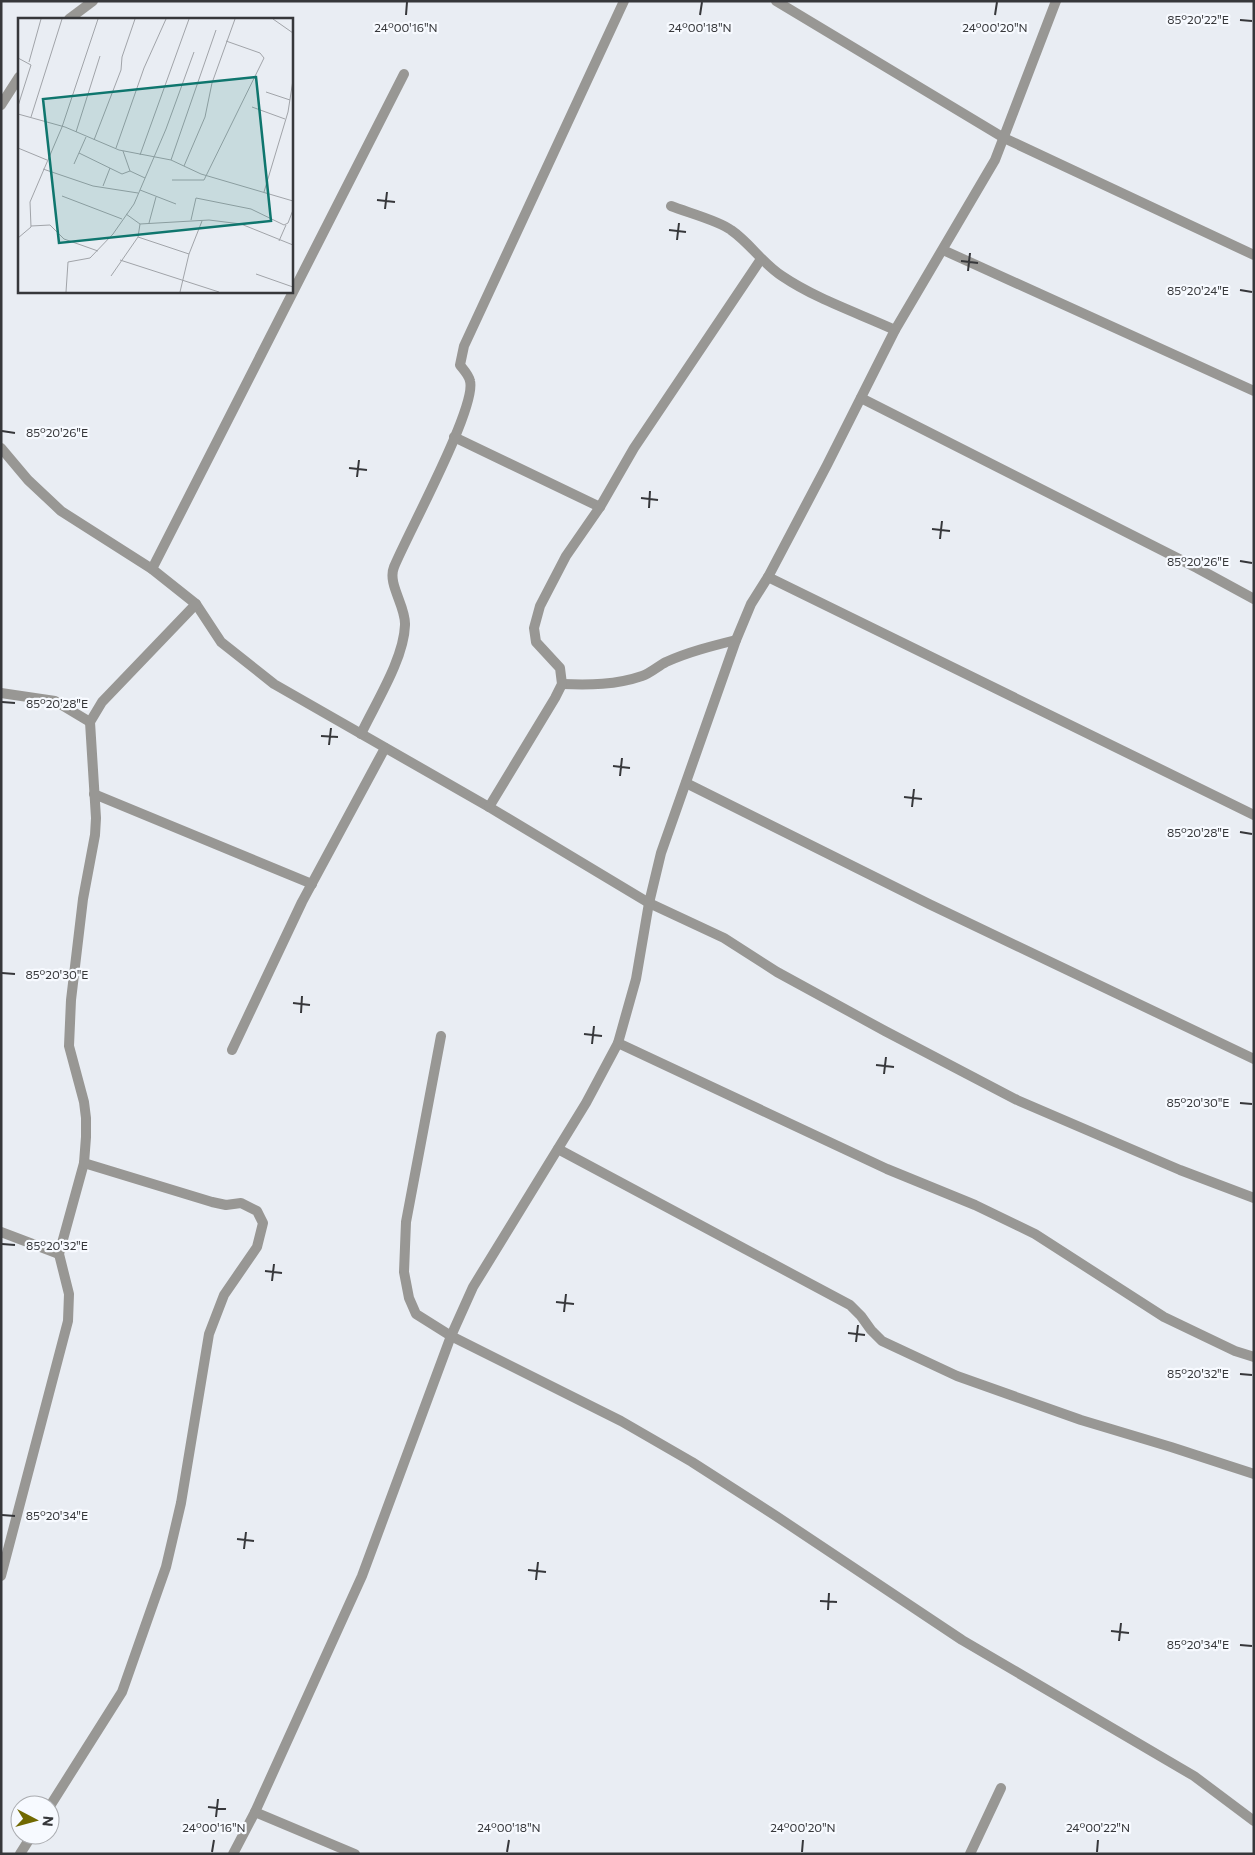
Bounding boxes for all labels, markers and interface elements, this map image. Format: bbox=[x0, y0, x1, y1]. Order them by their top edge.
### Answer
text: 85°20'22"E bbox=[1167, 12, 1229, 26]
inset map bbox=[18, 18, 292, 292]
text: 24°00'16"N bbox=[374, 20, 438, 34]
text: 24°00'18"N bbox=[668, 20, 732, 34]
text: 24°00'20"N bbox=[962, 20, 1028, 34]
text: 85°20'24"E bbox=[1167, 283, 1229, 297]
text: 85°20'26"E bbox=[26, 425, 88, 439]
text: 85°20'26"E bbox=[1167, 554, 1229, 568]
text: 85°20'28"E bbox=[26, 696, 88, 710]
text: 85°20'28"E bbox=[1167, 825, 1229, 839]
text: 85°20'30"E bbox=[26, 967, 88, 981]
text: 85°20'30"E bbox=[1167, 1095, 1229, 1109]
text: 85°20'32"E bbox=[26, 1238, 88, 1252]
text: 85°20'32"E bbox=[1167, 1366, 1229, 1380]
text: 85°20'34"E bbox=[26, 1508, 88, 1522]
text: 85°20'34"E bbox=[1167, 1637, 1229, 1651]
north arrow bbox=[10, 1795, 60, 1845]
text: N bbox=[39, 1815, 57, 1828]
text: 24°00'16"N bbox=[182, 1820, 246, 1834]
text: 24°00'18"N bbox=[477, 1820, 541, 1834]
text: 24°00'20"N bbox=[770, 1820, 836, 1834]
text: 24°00'22"N bbox=[1066, 1820, 1130, 1834]

